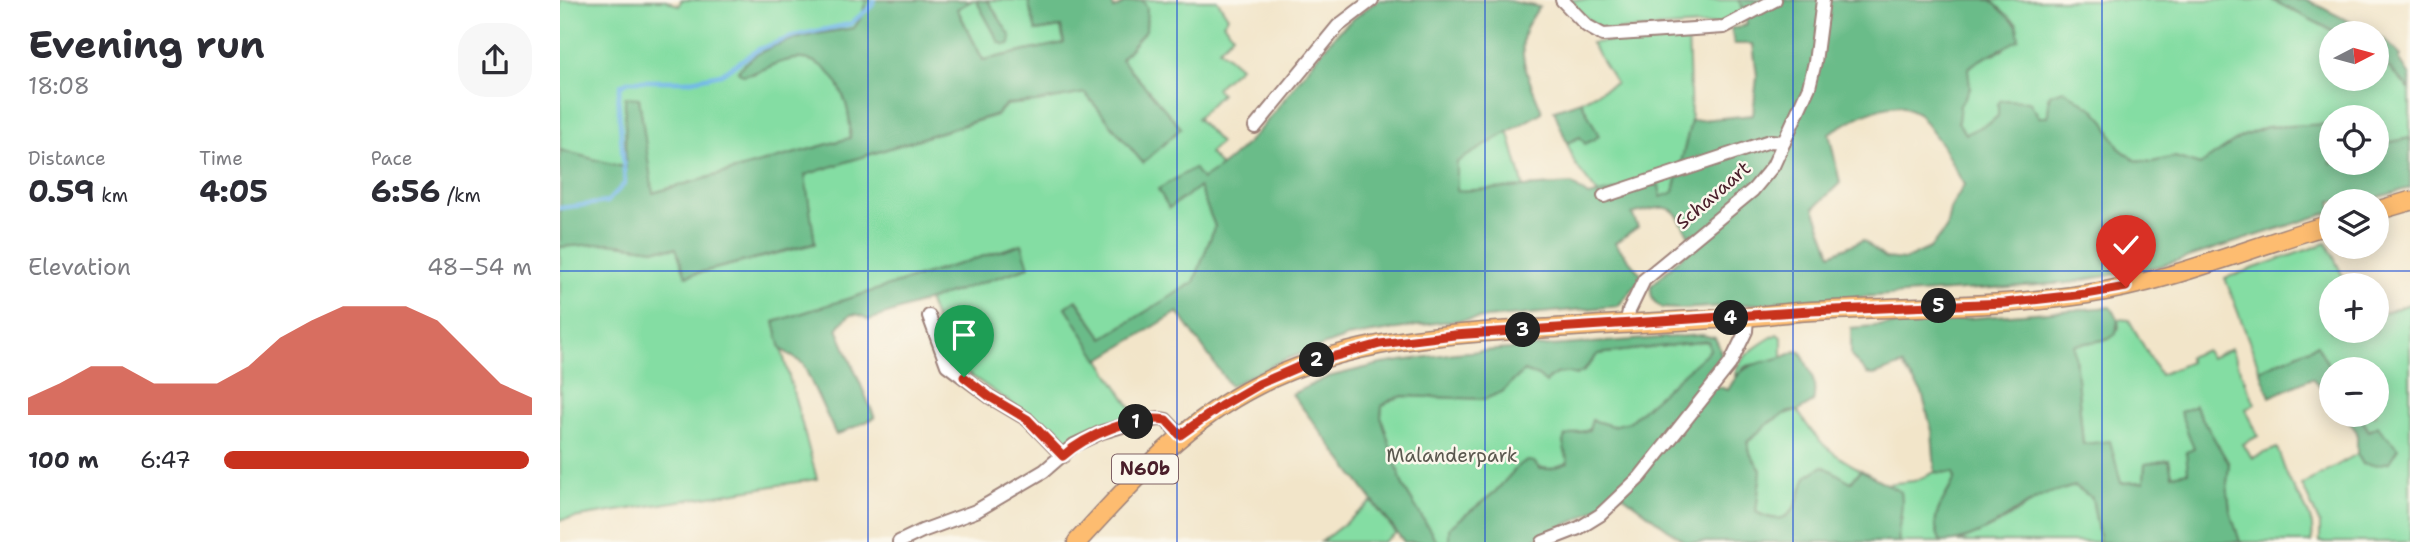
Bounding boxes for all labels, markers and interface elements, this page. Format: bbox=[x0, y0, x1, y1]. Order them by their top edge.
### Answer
text: Evening run bbox=[28, 19, 265, 70]
north arrow bbox=[2319, 21, 2389, 91]
map controls bbox=[2319, 21, 2389, 427]
button: share bbox=[458, 23, 532, 97]
text: 18:08 bbox=[28, 71, 90, 101]
button: locate bbox=[2319, 105, 2389, 175]
text: Distance bbox=[28, 146, 106, 171]
text: Time bbox=[199, 146, 243, 171]
text: Pace bbox=[371, 146, 412, 171]
street label: Schavaart bbox=[1670, 155, 1756, 235]
text: 0.59 bbox=[28, 171, 95, 212]
text: 4:05 bbox=[199, 171, 268, 212]
text: 6:56 bbox=[371, 171, 440, 212]
text: km bbox=[95, 183, 128, 208]
text: /km bbox=[440, 183, 481, 208]
button: layers bbox=[2319, 189, 2389, 259]
pin bbox=[2096, 215, 2156, 287]
icon: check bbox=[2107, 226, 2145, 264]
text: Elevation bbox=[28, 252, 131, 282]
text: 48–54 m bbox=[427, 252, 532, 282]
button: + bbox=[2319, 273, 2389, 343]
pin: 5 bbox=[1922, 288, 1956, 324]
text: 5 bbox=[1933, 293, 1944, 318]
pin: 4 bbox=[1714, 300, 1748, 336]
pin bbox=[934, 305, 994, 377]
text: 4 bbox=[1724, 305, 1737, 330]
pin: 3 bbox=[1506, 312, 1541, 348]
icon: arrive bbox=[945, 316, 983, 354]
text: 3 bbox=[1516, 317, 1529, 342]
pin: 2 bbox=[1300, 342, 1334, 378]
text: 2 bbox=[1310, 347, 1323, 372]
button: − bbox=[2319, 357, 2389, 427]
pin: 1 bbox=[1118, 404, 1154, 440]
text: 1 bbox=[1131, 409, 1140, 434]
park label: Malanderpark bbox=[1386, 443, 1518, 468]
text: 100 m bbox=[28, 445, 99, 475]
text: 6:47 bbox=[140, 445, 191, 475]
road number: N60b bbox=[1112, 454, 1178, 484]

